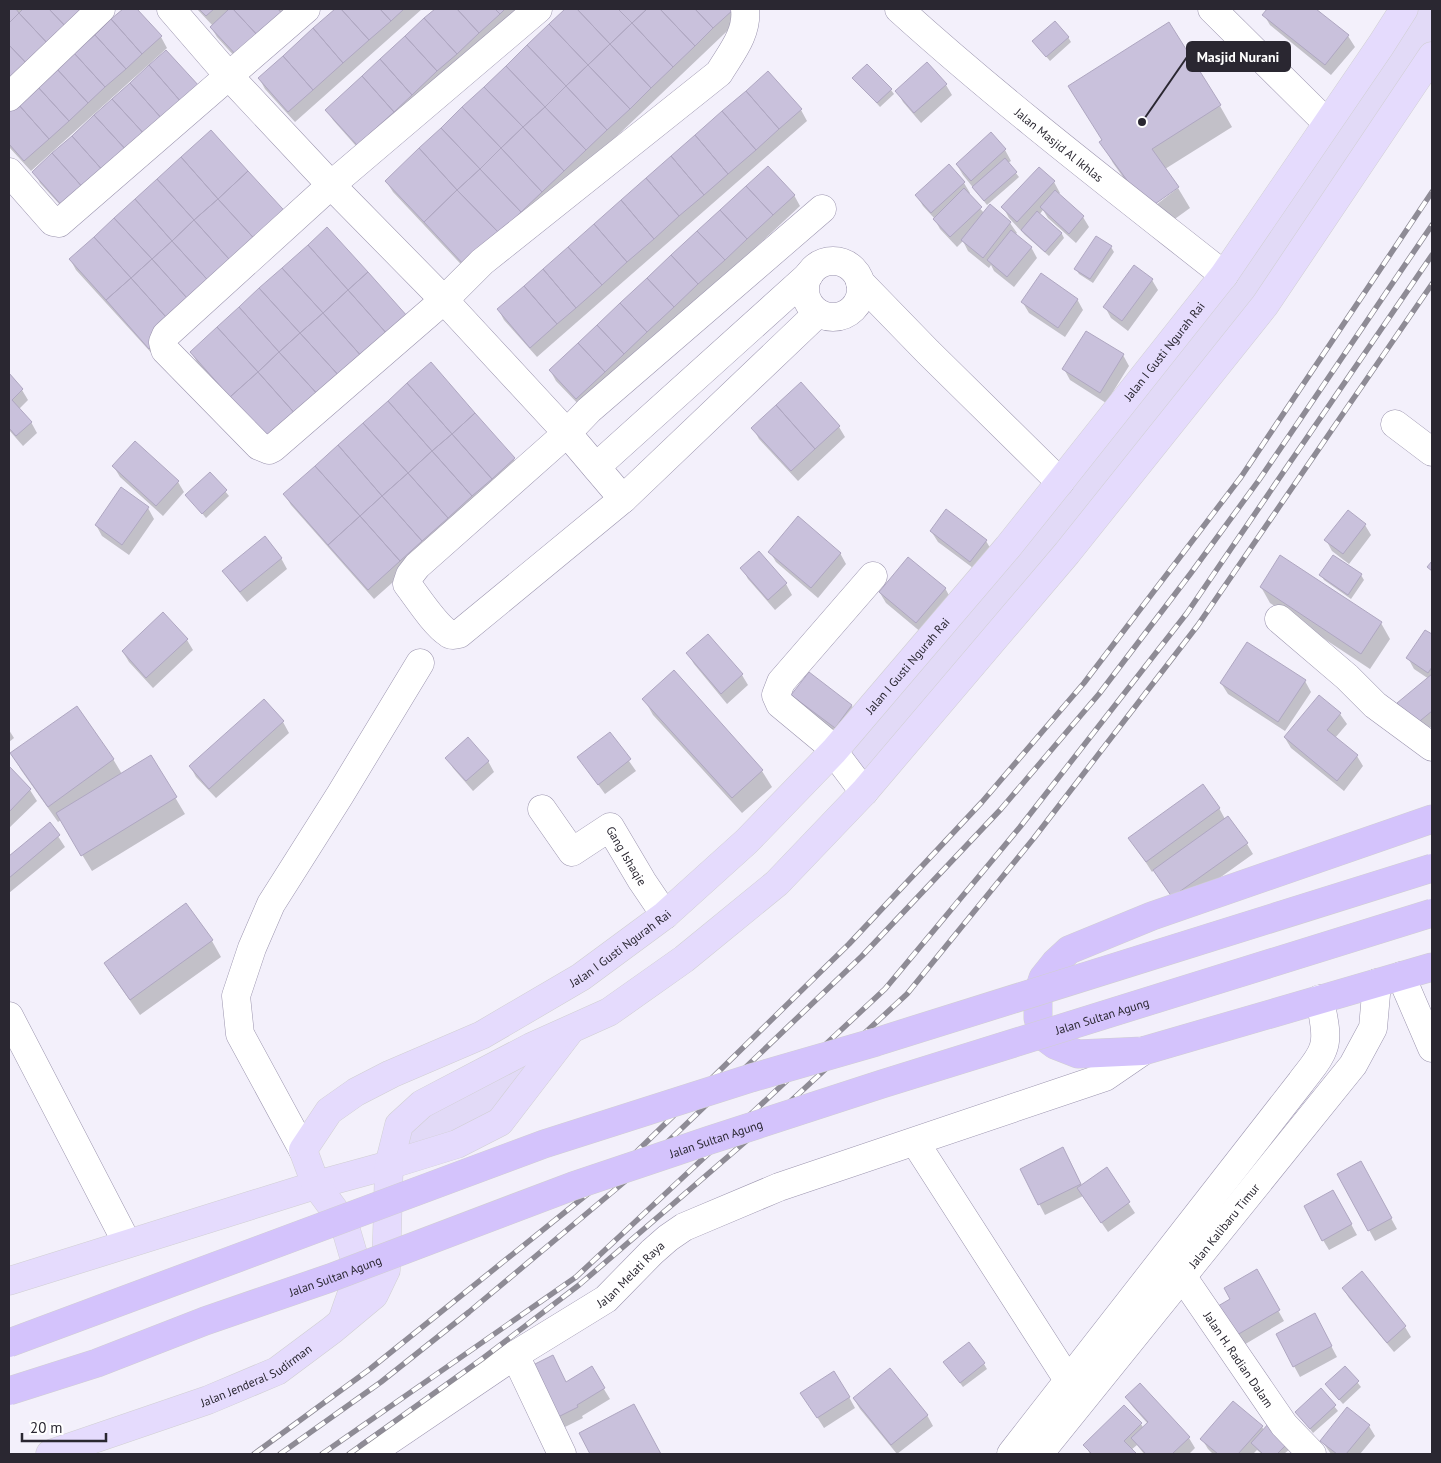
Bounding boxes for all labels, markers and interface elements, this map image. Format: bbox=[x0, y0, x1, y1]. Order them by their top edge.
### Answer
callout: Masjid Nurani bbox=[1187, 42, 1290, 71]
text: Masjid Nurani bbox=[1197, 48, 1280, 66]
street label: Jalan Masjid Al Ikhlas bbox=[1011, 104, 1107, 185]
street label: Jalan I Gusti Ngurah Rai bbox=[1119, 299, 1208, 404]
street label: Jalan I Gusti Ngurah Rai bbox=[861, 614, 952, 717]
street label: Gang Ishaqie bbox=[603, 823, 650, 888]
street label: Jalan I Gusti Ngurah Rai bbox=[566, 906, 674, 990]
street label: Jalan Sultan Agung bbox=[1052, 994, 1151, 1038]
street label: Jalan Sultan Agung bbox=[666, 1116, 765, 1161]
street label: Jalan Kalibaru Timur bbox=[1184, 1180, 1262, 1271]
street label: Jalan Melati Raya bbox=[593, 1237, 667, 1311]
street label: Jalan Sultan Agung bbox=[286, 1252, 383, 1299]
street label: Jalan H. Radian Dalam bbox=[1200, 1308, 1277, 1410]
street label: Jalan Jenderal Sudirman bbox=[197, 1341, 314, 1410]
scale bar bbox=[22, 1410, 106, 1442]
text: 20 m bbox=[30, 1418, 63, 1437]

